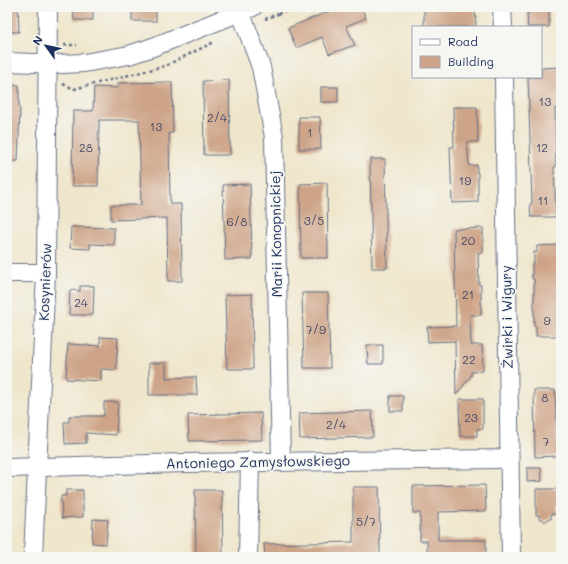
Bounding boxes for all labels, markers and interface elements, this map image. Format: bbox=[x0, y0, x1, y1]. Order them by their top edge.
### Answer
north arrow bbox=[26, 26, 66, 66]
legend bbox=[412, 26, 542, 78]
text: N bbox=[29, 33, 46, 48]
text: Road bbox=[448, 33, 478, 49]
text: Building bbox=[448, 53, 494, 69]
house number: 13 bbox=[539, 93, 551, 109]
house number: 2/4 bbox=[207, 109, 227, 125]
house number: 13 bbox=[150, 118, 162, 134]
house number: 1 bbox=[307, 124, 313, 140]
house number: 28 bbox=[79, 139, 93, 155]
house number: 12 bbox=[536, 139, 548, 155]
street label: Marii Konopnickiej bbox=[265, 170, 286, 298]
house number: 19 bbox=[459, 172, 471, 188]
house number: 11 bbox=[538, 192, 548, 208]
house number: 3/5 bbox=[304, 212, 324, 228]
house number: 6/8 bbox=[227, 213, 247, 229]
house number: 20 bbox=[461, 232, 476, 248]
street label: Kosynierów bbox=[34, 243, 55, 321]
street label: Żwirki i Wigury bbox=[496, 265, 517, 369]
house number: 21 bbox=[462, 286, 474, 302]
house number: 24 bbox=[74, 294, 88, 310]
house number: 9 bbox=[543, 312, 551, 328]
house number: 7/9 bbox=[306, 321, 326, 337]
house number: 22 bbox=[462, 351, 476, 367]
house number: 8 bbox=[541, 389, 549, 405]
house number: 23 bbox=[464, 409, 478, 425]
house number: 2/4 bbox=[326, 416, 346, 432]
house number: 7 bbox=[543, 433, 550, 449]
street label: Antoniego Zamysłowskiego bbox=[166, 450, 350, 473]
house number: 5/7 bbox=[356, 513, 376, 529]

